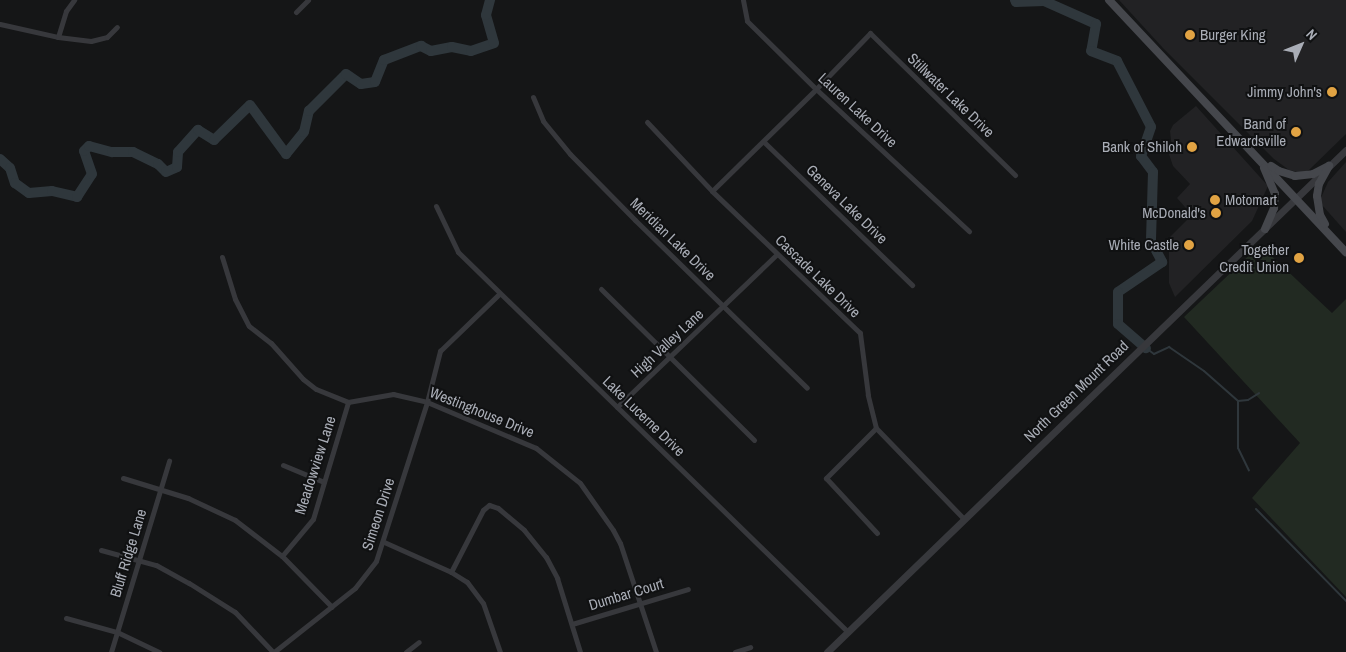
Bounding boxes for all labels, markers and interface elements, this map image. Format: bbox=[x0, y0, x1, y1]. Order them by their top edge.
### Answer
north arrow bbox=[1276, 20, 1326, 70]
text: N bbox=[1302, 25, 1321, 44]
place label: Burger King bbox=[1200, 26, 1266, 44]
marker: Burger King bbox=[1184, 29, 1196, 41]
street label: Stillwater Lake Drive bbox=[904, 49, 998, 141]
street label: Lauren Lake Drive bbox=[815, 69, 901, 151]
place label: Jimmy John's bbox=[1247, 83, 1322, 101]
marker: Jimmy John's bbox=[1326, 86, 1338, 98]
place label: Band of Edwardsville bbox=[1216, 114, 1286, 149]
marker: Band of Edwardsville bbox=[1290, 126, 1302, 138]
place label: Bank of Shiloh bbox=[1102, 138, 1182, 156]
marker: Bank of Shiloh bbox=[1186, 141, 1198, 153]
street label: Geneva Lake Drive bbox=[803, 161, 891, 247]
place label: Motomart bbox=[1225, 191, 1277, 209]
street label: Meridian Lake Drive bbox=[627, 194, 719, 284]
marker: Motomart bbox=[1209, 194, 1221, 206]
place label: McDonald's bbox=[1142, 204, 1206, 222]
marker: McDonald's bbox=[1210, 207, 1222, 219]
street label: Cascade Lake Drive bbox=[772, 231, 864, 321]
place label: White Castle bbox=[1109, 236, 1179, 254]
marker: White Castle bbox=[1183, 239, 1195, 251]
place label: Together Credit Union bbox=[1219, 240, 1289, 275]
marker: Together Credit Union bbox=[1293, 252, 1305, 264]
street label: High Valley Lane bbox=[627, 305, 707, 381]
street label: North Green Mount Road bbox=[1020, 337, 1132, 445]
street label: Lake Lucerne Drive bbox=[599, 372, 689, 460]
street label: Westinghouse Drive bbox=[427, 383, 537, 441]
street label: Meadowview Lane bbox=[291, 413, 339, 517]
street label: Simeon Drive bbox=[358, 475, 398, 553]
street label: Bluff Ridge Lane bbox=[106, 507, 150, 599]
street label: Dumbar Court bbox=[586, 574, 666, 614]

